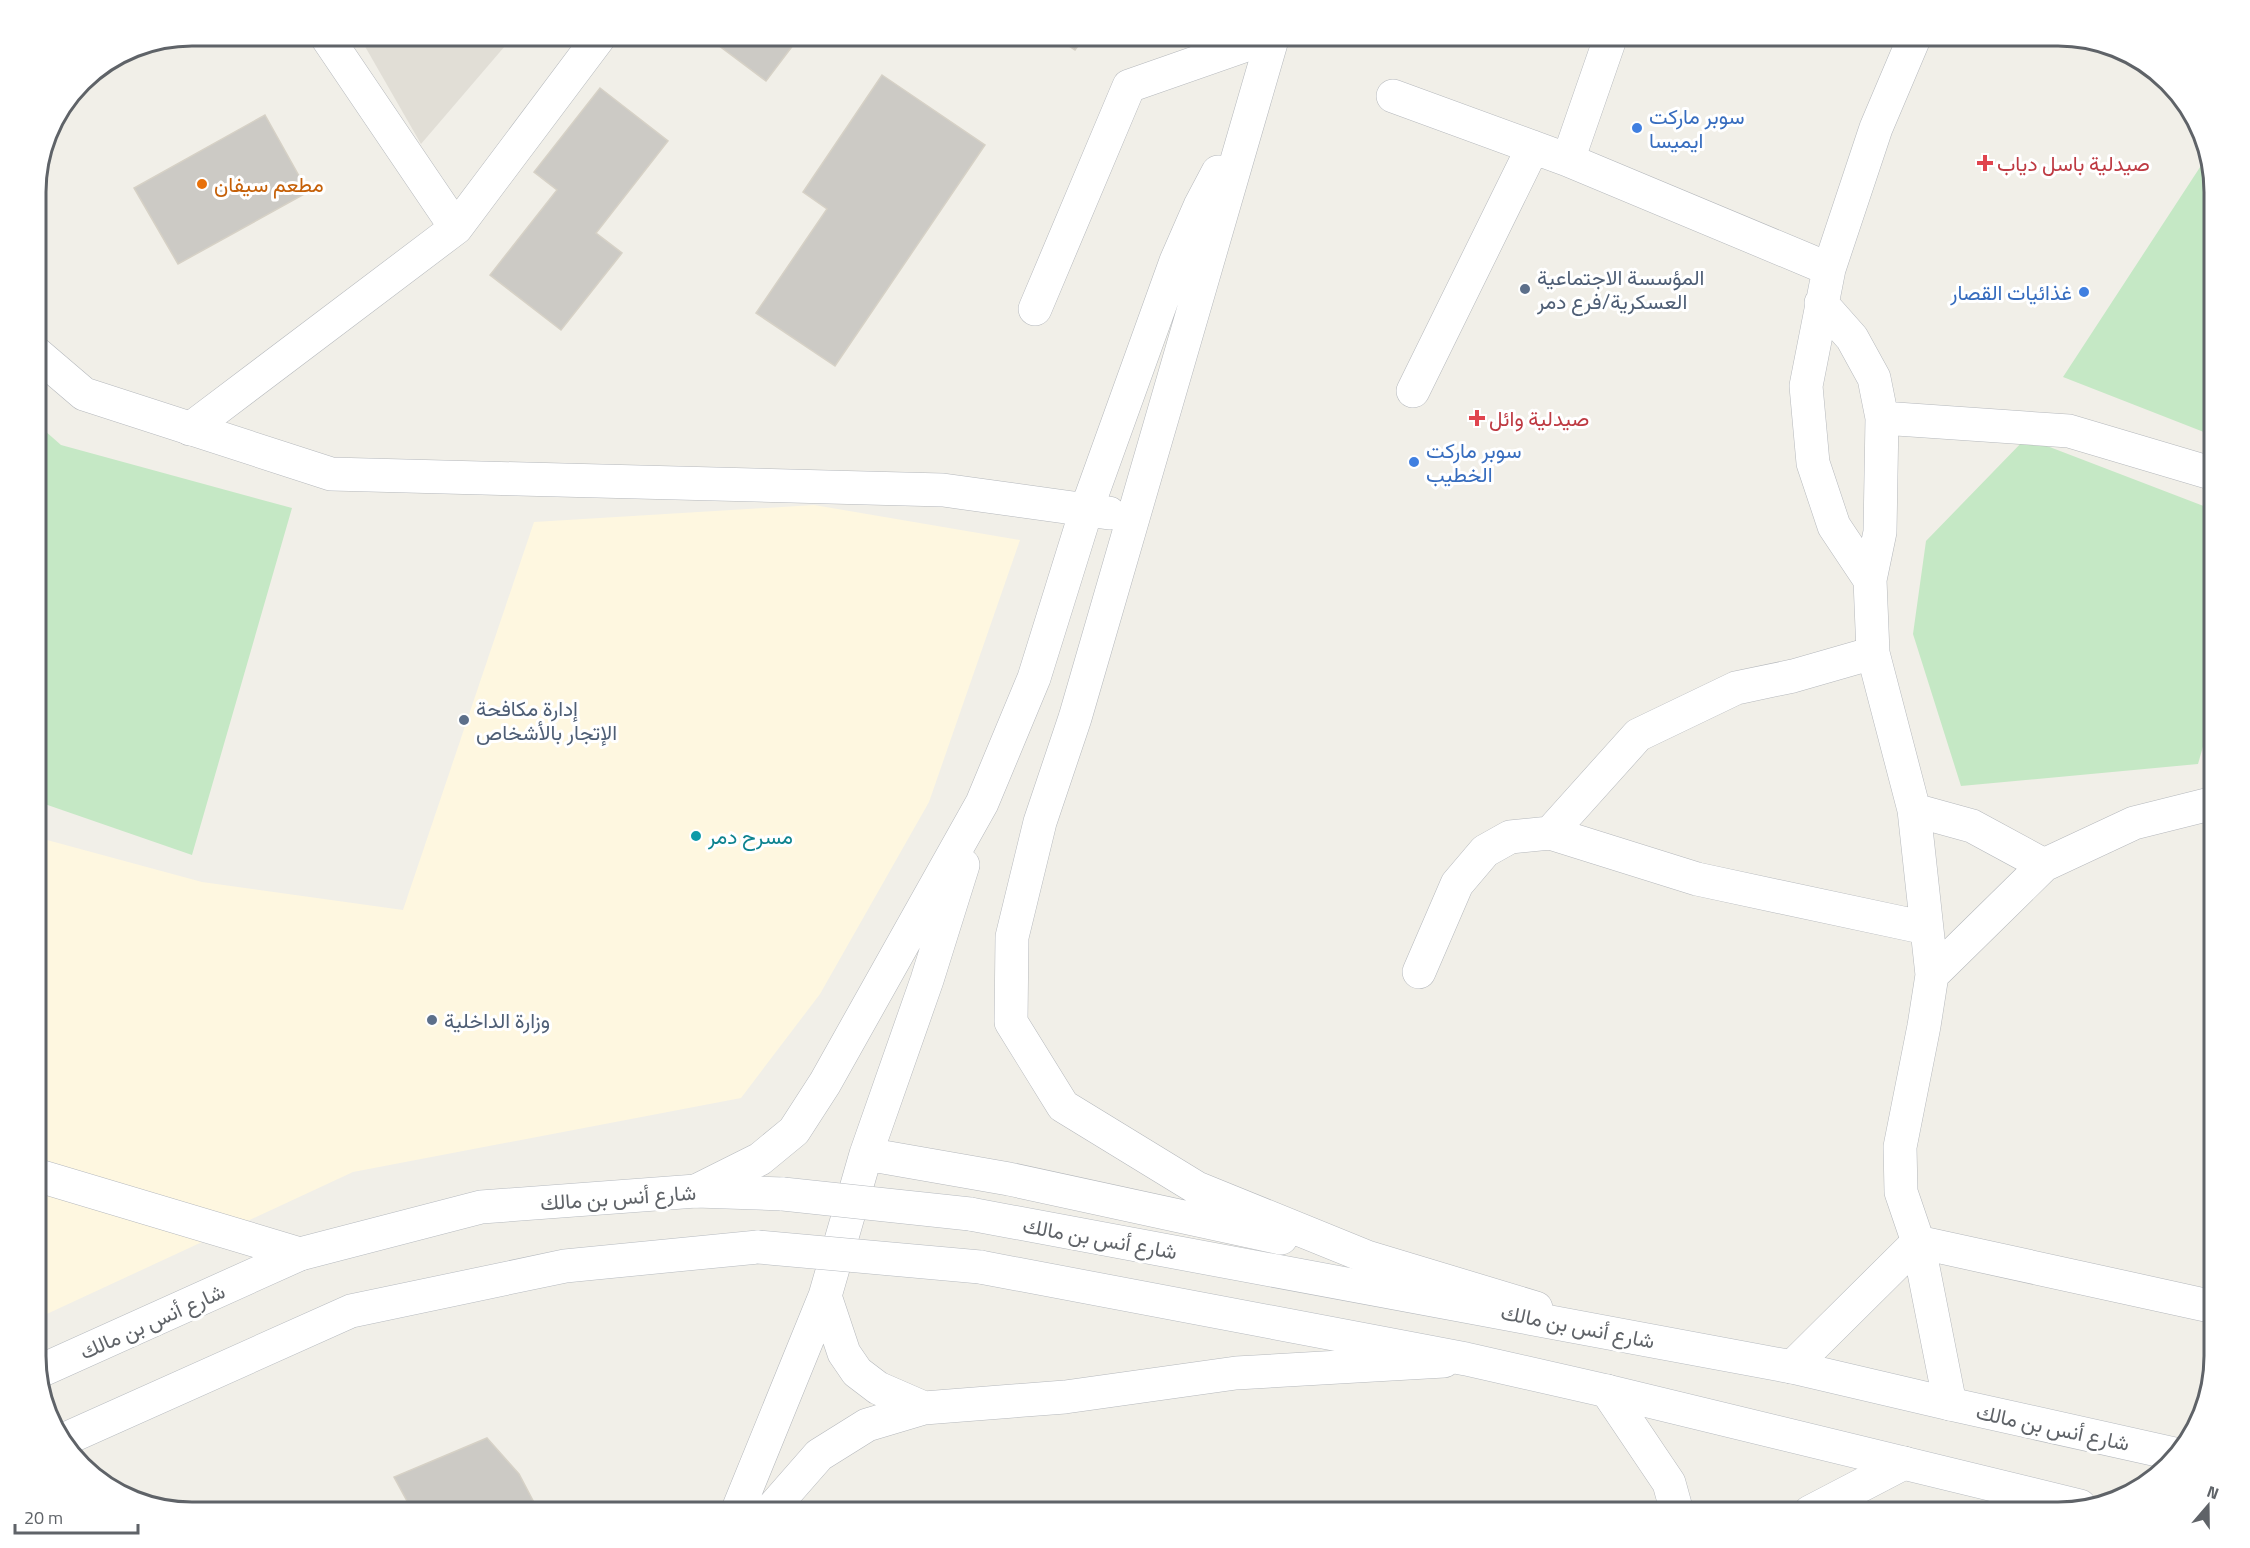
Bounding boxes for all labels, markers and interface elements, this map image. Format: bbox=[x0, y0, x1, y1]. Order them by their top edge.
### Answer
place label: سوبر ماركت ايميسا bbox=[1649, 100, 1745, 156]
marker: سوبر ماركت ايميسا bbox=[1630, 121, 1644, 135]
place label: صيدلية باسل دياب bbox=[1997, 147, 2150, 179]
marker: صيدلية باسل دياب bbox=[1978, 156, 1992, 170]
place label: مطعم سيفان bbox=[214, 168, 324, 200]
marker: مطعم سيفان bbox=[195, 177, 209, 191]
place label: المؤسسة الاجتماعية العسكرية/فرع دمر bbox=[1536, 261, 1705, 317]
place label: غذائيات القصار bbox=[1949, 276, 2072, 308]
marker: المؤسسة الاجتماعية العسكرية/فرع دمر bbox=[1518, 282, 1532, 296]
marker: غذائيات القصار bbox=[2077, 285, 2091, 299]
place label: صيدلية وائل bbox=[1489, 402, 1589, 434]
marker: صيدلية وائل bbox=[1470, 411, 1484, 425]
place label: سوبر ماركت الخطيب bbox=[1426, 434, 1522, 490]
marker: سوبر ماركت الخطيب bbox=[1407, 455, 1421, 469]
place label: إدارة مكافحة الإتجار بالأشخاص bbox=[476, 692, 617, 748]
marker: إدارة مكافحة الإتجار بالأشخاص bbox=[457, 713, 471, 727]
place label: مسرح دمر bbox=[707, 820, 793, 852]
marker: مسرح دمر bbox=[689, 829, 703, 843]
place label: وزارة الداخلية bbox=[444, 1004, 550, 1036]
marker: وزارة الداخلية bbox=[425, 1013, 439, 1027]
street label: شارع أنس بن مالك bbox=[539, 1176, 697, 1218]
street label: شارع أنس بن مالك bbox=[1020, 1209, 1180, 1267]
street label: شارع أنس بن مالك bbox=[74, 1275, 230, 1367]
street label: شارع أنس بن مالك bbox=[1498, 1295, 1658, 1357]
street label: شارع أنس بن مالك bbox=[1973, 1395, 2133, 1459]
north arrow bbox=[2178, 1476, 2238, 1536]
text: N bbox=[2204, 1479, 2222, 1505]
scale bar bbox=[15, 1497, 138, 1535]
text: 20 m bbox=[24, 1504, 63, 1531]

